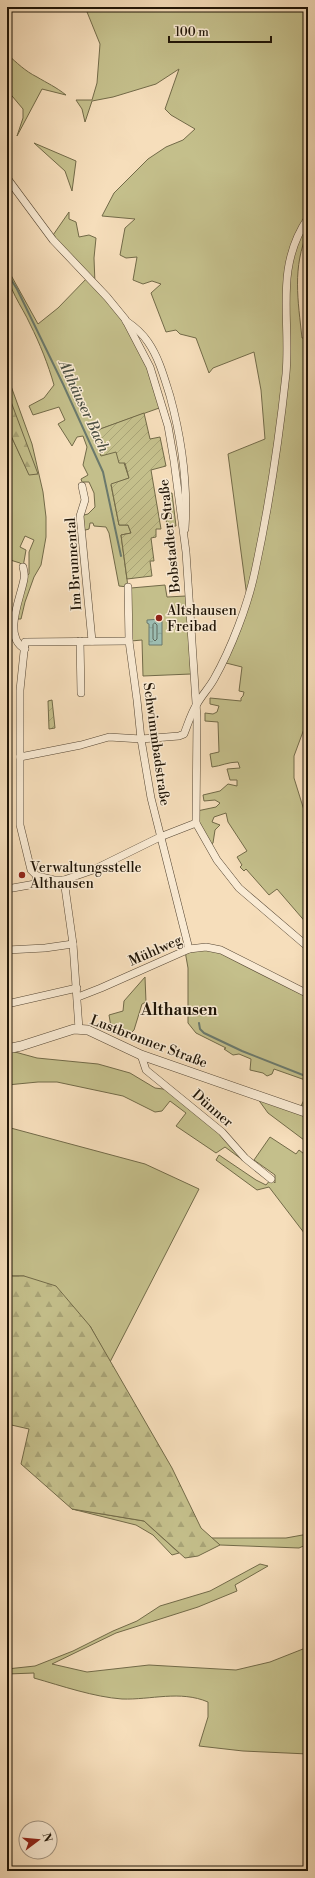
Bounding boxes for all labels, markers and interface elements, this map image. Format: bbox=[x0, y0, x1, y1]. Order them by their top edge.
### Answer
scale bar bbox=[169, 18, 271, 44]
text: 100 m bbox=[175, 25, 209, 40]
water label: Althäuser Bach bbox=[53, 355, 113, 456]
street label: Bobstadter Straße bbox=[155, 478, 185, 595]
street label: Im Brunnental bbox=[62, 517, 86, 611]
place label: Altshausen Freibad bbox=[166, 602, 237, 636]
marker: Altshausen Freibad bbox=[154, 613, 164, 623]
street label: Schwimmbadstraße bbox=[138, 681, 174, 807]
place label: Verwaltungsstelle Althausen bbox=[29, 859, 142, 893]
marker: Verwaltungsstelle Althausen bbox=[17, 870, 27, 880]
street label: Mühlweg bbox=[126, 931, 186, 971]
district label: Althausen bbox=[140, 1000, 217, 1020]
street label: Lustbronner Straße bbox=[88, 1011, 210, 1073]
street label: Dünner bbox=[188, 1086, 237, 1132]
north arrow bbox=[18, 1820, 58, 1860]
text: N bbox=[39, 1831, 55, 1844]

